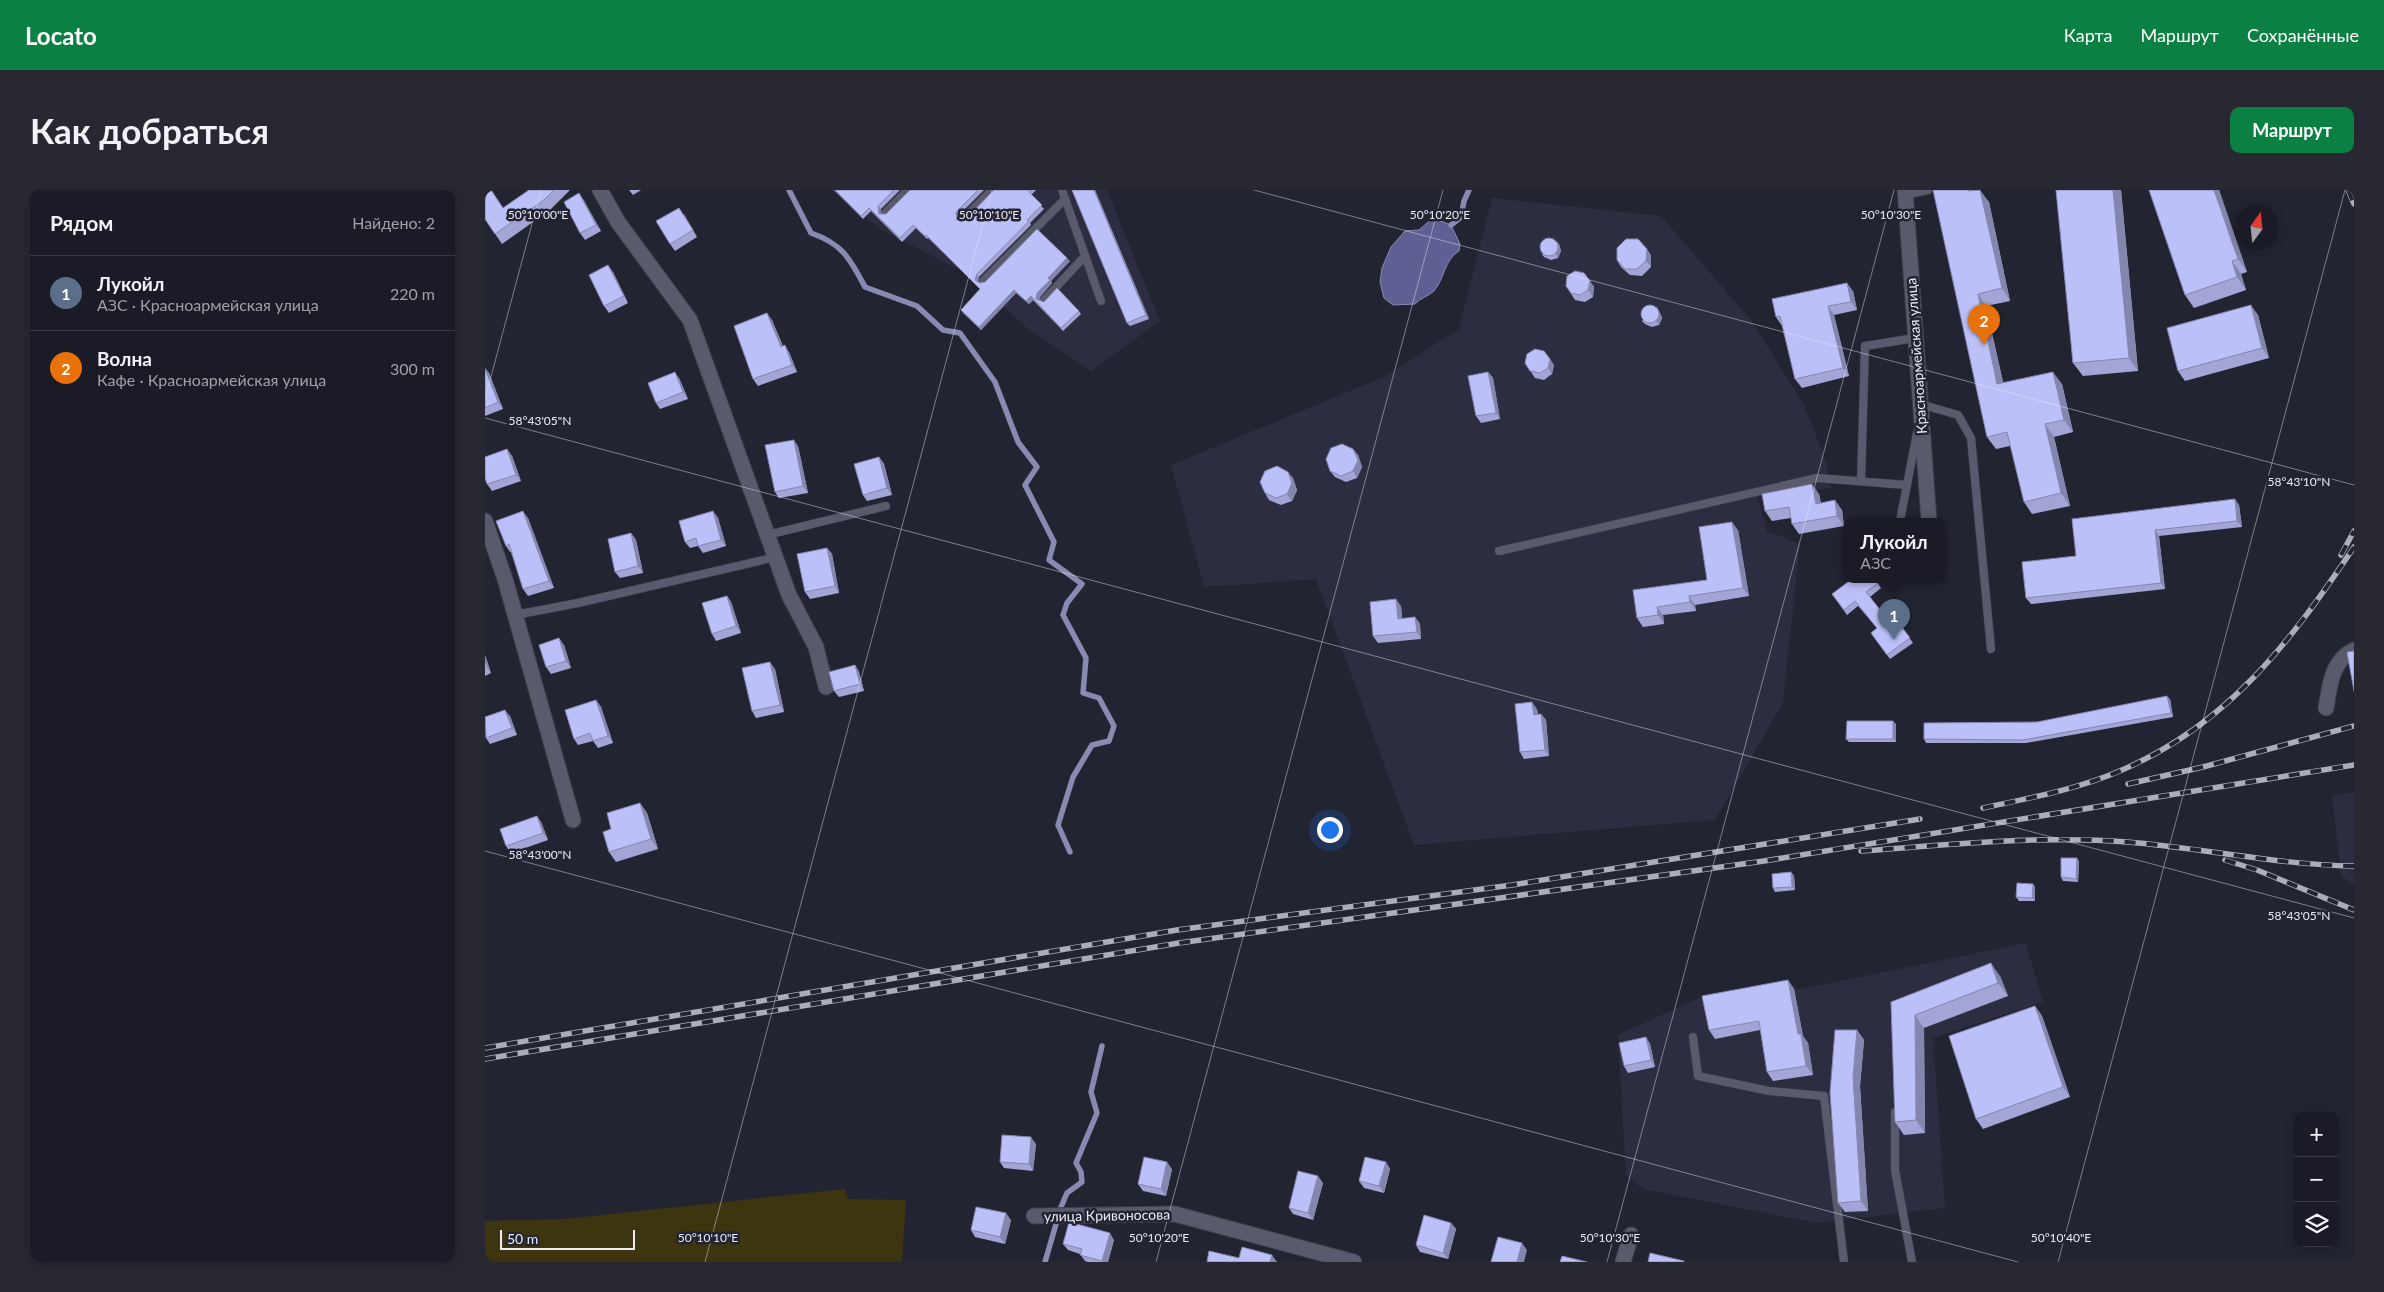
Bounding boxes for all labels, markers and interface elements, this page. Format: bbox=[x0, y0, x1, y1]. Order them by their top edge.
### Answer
text: Locato bbox=[25, 21, 97, 50]
text: Карта bbox=[2064, 24, 2112, 46]
text: Маршрут bbox=[2140, 24, 2219, 46]
text: Сохранённые bbox=[2247, 24, 2359, 46]
button: Маршрут bbox=[2230, 107, 2354, 153]
text: Как добраться bbox=[30, 109, 269, 151]
north arrow bbox=[2234, 205, 2279, 250]
text: 50°10'00"E bbox=[508, 207, 568, 222]
text: 50°10'10"E bbox=[959, 207, 1019, 222]
text: 50°10'20"E bbox=[1410, 207, 1470, 222]
text: 50°10'30"E bbox=[1861, 207, 1921, 222]
text: Рядом bbox=[50, 210, 113, 235]
text: Найдено: 2 bbox=[352, 213, 435, 232]
text: Лукойл bbox=[97, 272, 164, 295]
street label: Красноармейская улица bbox=[1902, 277, 1930, 435]
text: 1 bbox=[61, 284, 71, 303]
text: 220 m bbox=[390, 284, 435, 303]
text: АЗС · Красноармейская улица bbox=[97, 295, 319, 314]
pin: 2 bbox=[1968, 304, 2000, 345]
text: Волна bbox=[97, 347, 152, 370]
text: 2 bbox=[61, 359, 71, 378]
text: 300 m bbox=[390, 359, 435, 378]
text: Кафе · Красноармейская улица bbox=[97, 370, 326, 389]
text: 58°43'05"N bbox=[509, 413, 571, 428]
text: 58°43'10"N bbox=[2268, 474, 2330, 489]
popup bbox=[1843, 518, 1945, 583]
text: Лукойл bbox=[1860, 530, 1928, 553]
text: АЗС bbox=[1860, 553, 1891, 572]
pin: 1 bbox=[1878, 599, 1910, 640]
your location bbox=[1317, 817, 1343, 843]
text: 58°43'00"N bbox=[509, 847, 571, 862]
text: 58°43'05"N bbox=[2268, 908, 2330, 923]
map controls bbox=[2294, 1112, 2339, 1247]
button: + bbox=[2294, 1112, 2339, 1157]
button: − bbox=[2294, 1157, 2339, 1202]
button: layers bbox=[2294, 1202, 2339, 1247]
street label: улица Кривоносова bbox=[1044, 1205, 1170, 1225]
scale bar bbox=[500, 1227, 635, 1250]
text: 50 m bbox=[507, 1230, 538, 1247]
text: 50°10'10"E bbox=[678, 1230, 738, 1245]
text: 50°10'20"E bbox=[1129, 1230, 1189, 1245]
text: 50°10'30"E bbox=[1580, 1230, 1640, 1245]
text: 50°10'40"E bbox=[2031, 1230, 2091, 1245]

